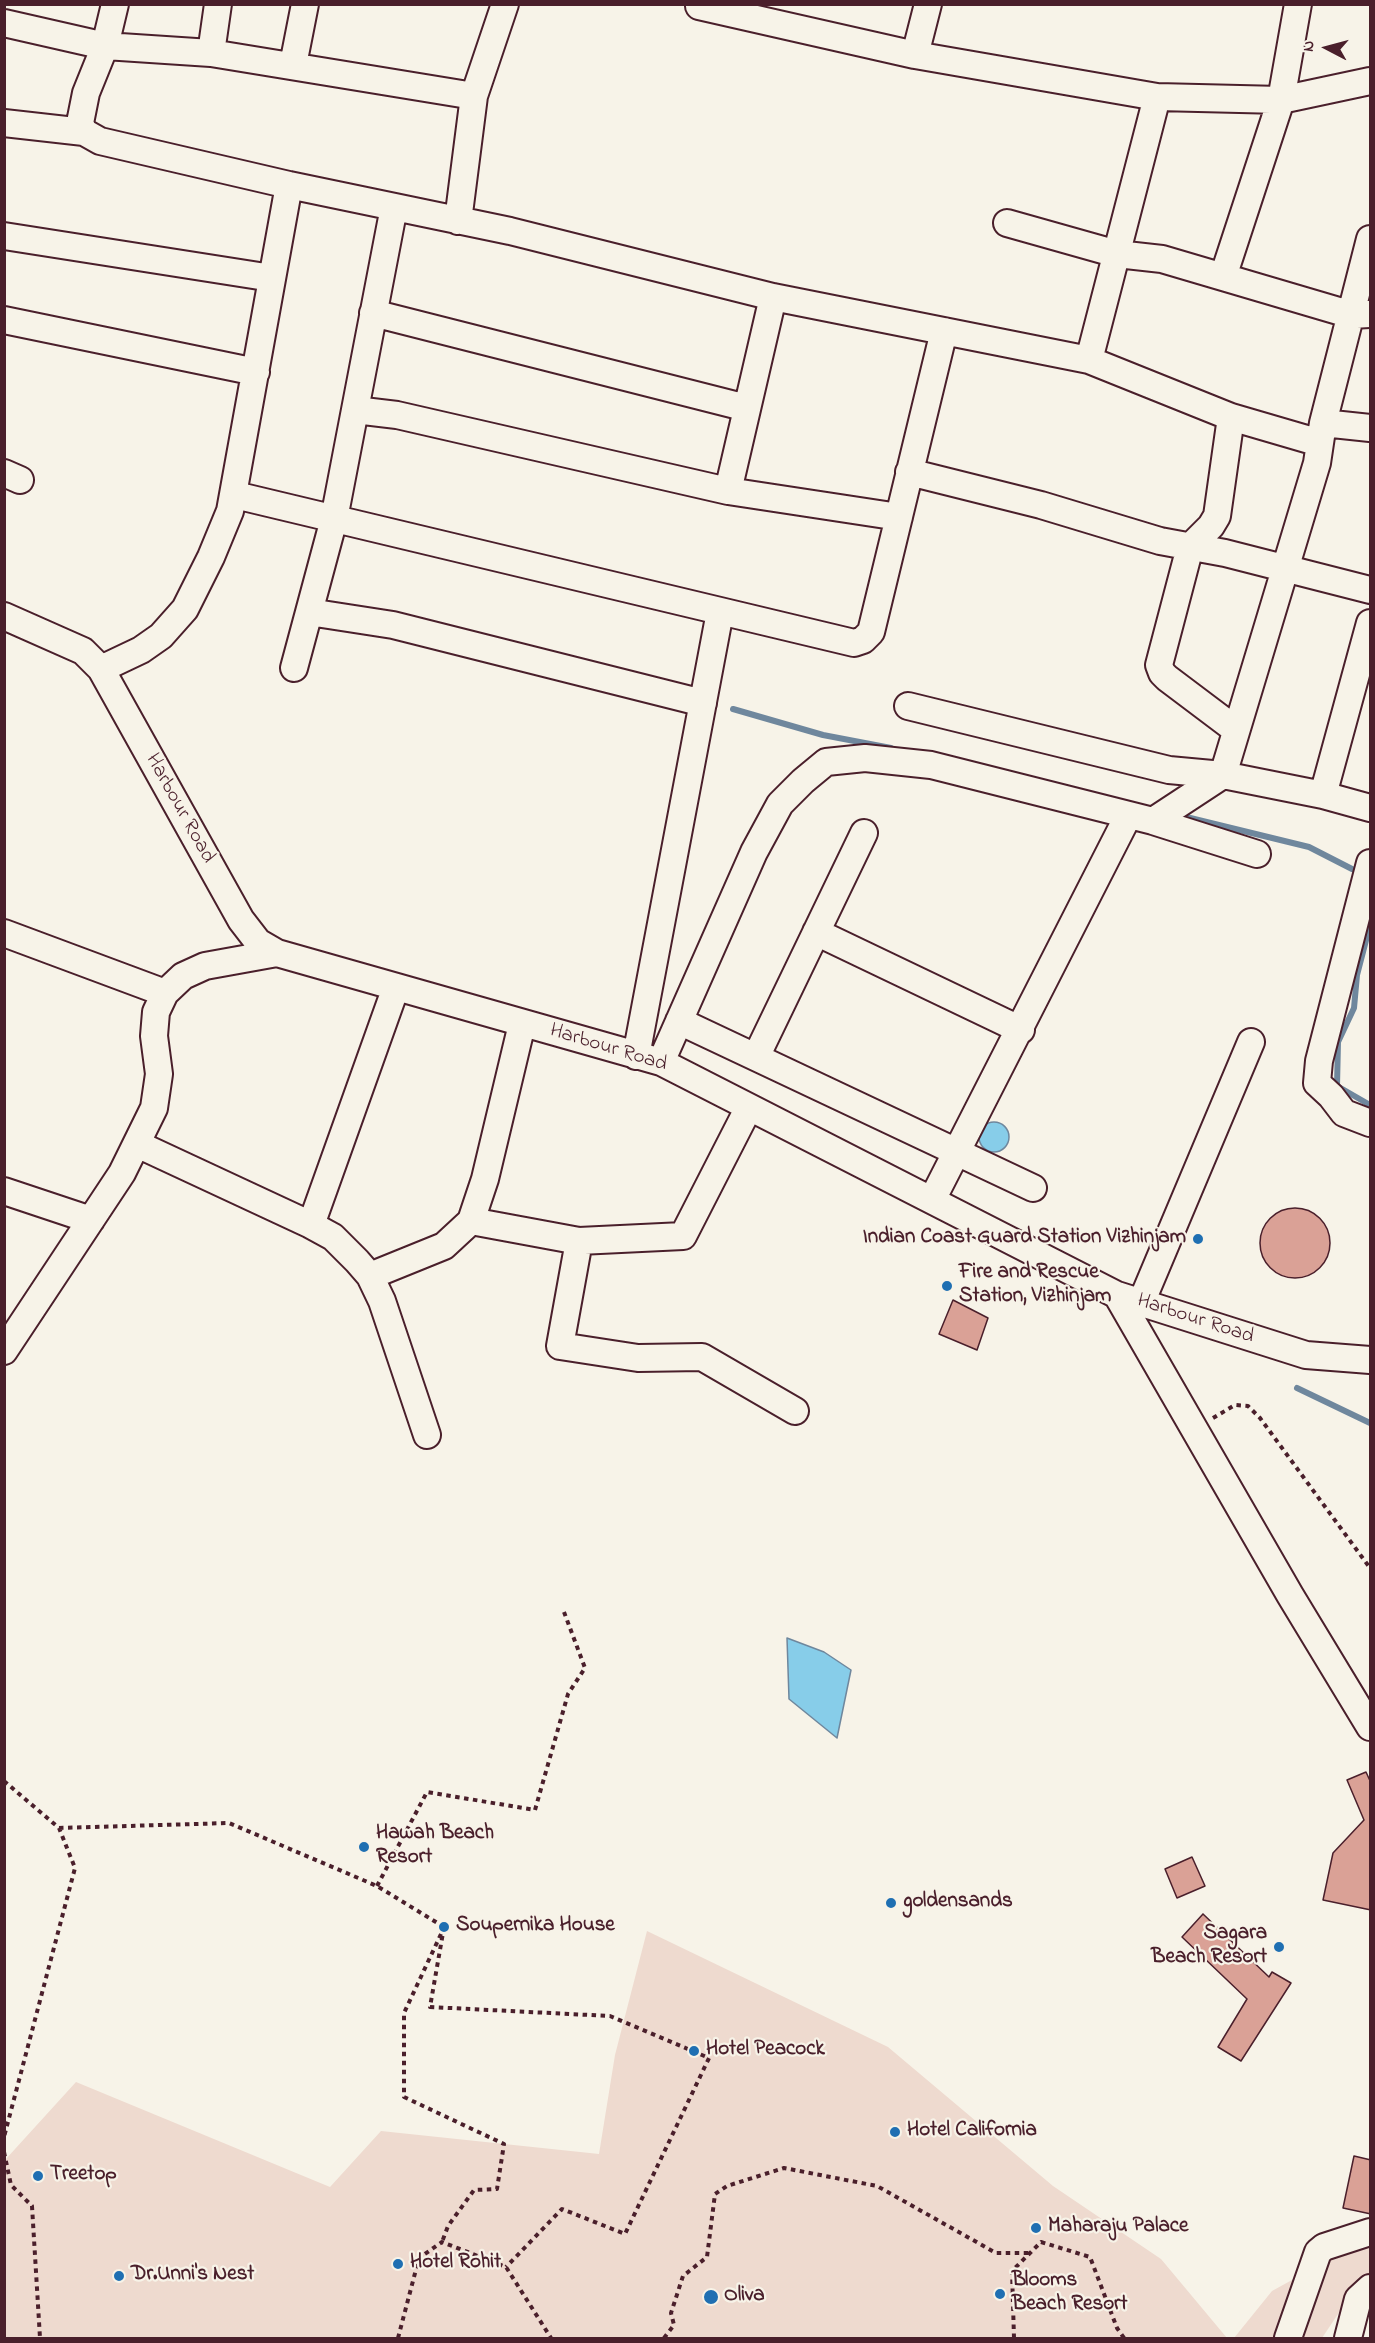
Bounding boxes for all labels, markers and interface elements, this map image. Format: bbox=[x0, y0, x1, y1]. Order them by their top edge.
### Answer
north arrow bbox=[1297, 18, 1357, 78]
text: N bbox=[1297, 39, 1322, 53]
street label: Harbour Road bbox=[139, 750, 219, 868]
street label: Harbour Road bbox=[546, 1019, 670, 1079]
place label: Indian Coast Guard Station Vizhinjam bbox=[863, 1226, 1186, 1252]
marker: Indian Coast Guard Station Vizhinjam bbox=[1191, 1232, 1205, 1246]
place label: Fire and Rescue Station, Vizhinjam bbox=[959, 1261, 1111, 1311]
marker: Fire and Rescue Station, Vizhinjam bbox=[940, 1279, 954, 1293]
street label: Harbour Road bbox=[1133, 1289, 1257, 1351]
place label: Hawah Beach Resort bbox=[376, 1822, 494, 1872]
marker: Hawah Beach Resort bbox=[357, 1840, 371, 1854]
place label: goldensands bbox=[903, 1890, 1013, 1916]
marker: goldensands bbox=[884, 1896, 898, 1910]
place label: Soupernika House bbox=[456, 1914, 615, 1940]
marker: Soupernika House bbox=[437, 1920, 451, 1934]
place label: Sagara Beach Resort bbox=[1151, 1922, 1267, 1972]
marker: Sagara Beach Resort bbox=[1272, 1940, 1286, 1954]
place label: Hotel Peacock bbox=[706, 2038, 825, 2064]
marker: Hotel Peacock bbox=[687, 2044, 701, 2058]
place label: Hotel California bbox=[907, 2119, 1037, 2145]
marker: Hotel California bbox=[888, 2125, 902, 2139]
place label: Treetop bbox=[50, 2163, 117, 2189]
marker: Treetop bbox=[31, 2169, 45, 2183]
place label: Maharaju Palace bbox=[1048, 2215, 1188, 2241]
marker: Maharaju Palace bbox=[1029, 2221, 1043, 2235]
place label: Hotel Rohit bbox=[410, 2251, 501, 2277]
marker: Hotel Rohit bbox=[391, 2257, 405, 2271]
place label: Dr.Unni's Nest bbox=[131, 2263, 254, 2289]
marker: Dr.Unni's Nest bbox=[112, 2269, 126, 2283]
place label: Blooms Beach Resort bbox=[1012, 2269, 1128, 2319]
place label: Oliva bbox=[724, 2284, 765, 2310]
marker: Blooms Beach Resort bbox=[993, 2287, 1007, 2301]
marker: Oliva bbox=[702, 2288, 720, 2306]

